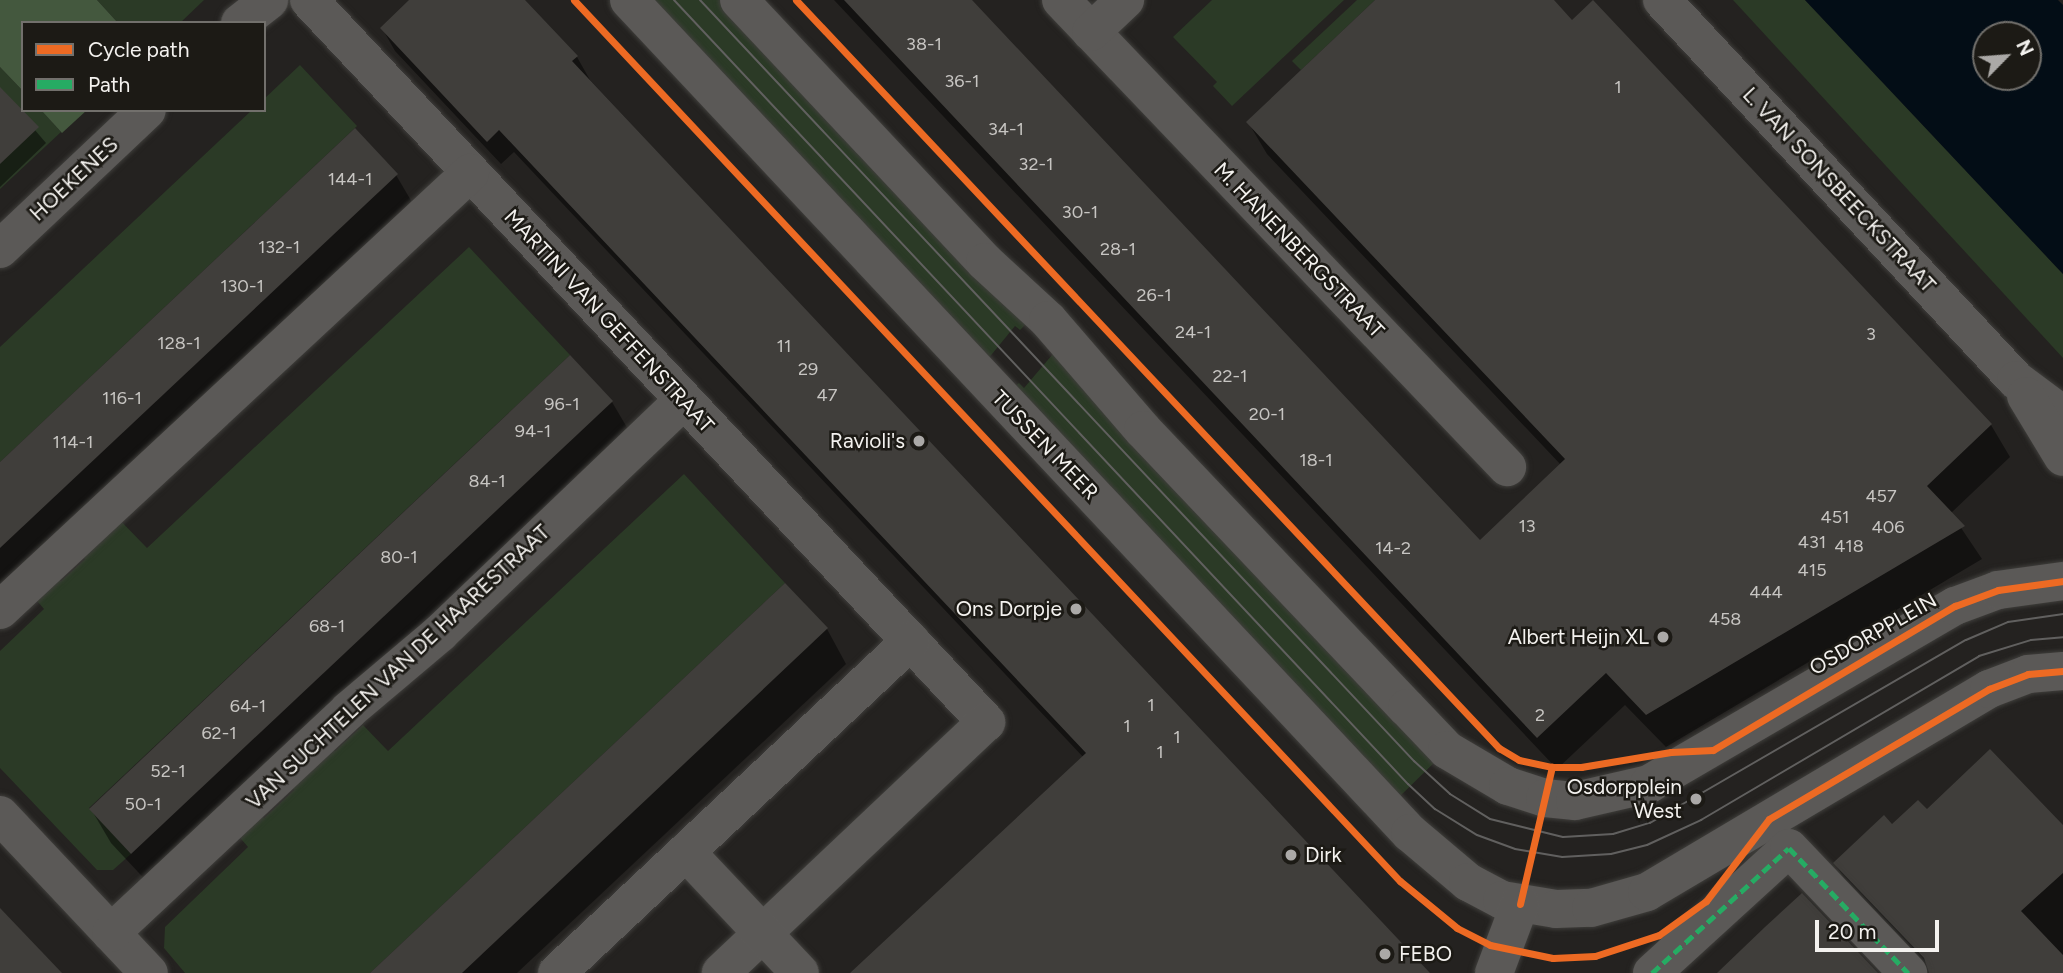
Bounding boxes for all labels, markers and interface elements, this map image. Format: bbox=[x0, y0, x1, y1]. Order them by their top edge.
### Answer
legend bbox=[21, 21, 266, 112]
north arrow bbox=[1972, 21, 2042, 91]
house number: 38-1 bbox=[906, 33, 942, 55]
text: N bbox=[2011, 36, 2038, 59]
text: Cycle path bbox=[88, 37, 189, 62]
house number: 36-1 bbox=[945, 70, 979, 92]
text: Path bbox=[88, 72, 130, 97]
house number: 1 bbox=[1614, 76, 1622, 98]
street label: L. VAN SONSBEECKSTRAAT bbox=[1737, 82, 1941, 298]
house number: 34-1 bbox=[988, 118, 1024, 140]
street label: HOEKENES bbox=[25, 132, 123, 226]
house number: 32-1 bbox=[1019, 153, 1053, 175]
street label: M. HANENBERGSTRAAT bbox=[1209, 157, 1389, 343]
house number: 144-1 bbox=[328, 168, 372, 190]
house number: 30-1 bbox=[1062, 201, 1098, 223]
street label: MARTINI VAN GEFFENSTRAAT bbox=[499, 204, 719, 438]
house number: 132-1 bbox=[258, 236, 300, 258]
house number: 28-1 bbox=[1100, 238, 1136, 260]
house number: 130-1 bbox=[220, 275, 264, 297]
house number: 26-1 bbox=[1136, 284, 1172, 306]
house number: 24-1 bbox=[1175, 321, 1211, 343]
house number: 3 bbox=[1866, 323, 1876, 345]
house number: 128-1 bbox=[157, 332, 201, 354]
house number: 11 bbox=[777, 335, 791, 357]
house number: 29 bbox=[798, 358, 818, 380]
house number: 22-1 bbox=[1212, 365, 1248, 387]
house number: 47 bbox=[817, 384, 837, 406]
street label: TUSSEN MEER bbox=[987, 385, 1103, 505]
house number: 116-1 bbox=[102, 387, 142, 409]
house number: 96-1 bbox=[544, 393, 580, 415]
house number: 20-1 bbox=[1249, 403, 1285, 425]
house number: 94-1 bbox=[515, 420, 551, 442]
place label: Ravioli's bbox=[830, 428, 905, 454]
house number: 114-1 bbox=[53, 431, 93, 453]
marker: Ravioli's bbox=[911, 433, 927, 449]
house number: 18-1 bbox=[1299, 449, 1333, 471]
house number: 84-1 bbox=[468, 470, 506, 492]
house number: 457 bbox=[1865, 485, 1897, 507]
house number: 451 bbox=[1821, 506, 1849, 528]
house number: 13 bbox=[1518, 515, 1536, 537]
house number: 406 bbox=[1872, 516, 1904, 538]
street label: VAN SUCHTELEN VAN DE HAARESTRAAT bbox=[241, 520, 555, 814]
house number: 431 bbox=[1798, 531, 1826, 553]
house number: 418 bbox=[1834, 535, 1864, 557]
house number: 14-2 bbox=[1375, 537, 1411, 559]
house number: 80-1 bbox=[380, 546, 418, 568]
house number: 415 bbox=[1798, 559, 1826, 581]
house number: 444 bbox=[1749, 581, 1783, 603]
street label: OSDORPPLEIN bbox=[1805, 587, 1941, 681]
place label: Ons Dorpje bbox=[956, 596, 1062, 622]
marker: Ons Dorpje bbox=[1068, 601, 1084, 617]
house number: 458 bbox=[1709, 608, 1741, 630]
house number: 68-1 bbox=[309, 615, 345, 637]
place label: Albert Heijn XL bbox=[1508, 624, 1649, 650]
marker: Albert Heijn XL bbox=[1655, 629, 1671, 645]
house number: 1 bbox=[1147, 694, 1155, 716]
house number: 64-1 bbox=[230, 695, 266, 717]
house number: 2 bbox=[1535, 704, 1545, 726]
house number: 1 bbox=[1123, 715, 1131, 737]
house number: 62-1 bbox=[201, 722, 237, 744]
house number: 1 bbox=[1173, 726, 1181, 748]
house number: 1 bbox=[1156, 741, 1164, 763]
house number: 52-1 bbox=[150, 760, 186, 782]
place label: Osdorpplein West bbox=[1567, 774, 1682, 824]
marker: Osdorpplein West bbox=[1688, 791, 1704, 807]
house number: 50-1 bbox=[125, 793, 161, 815]
place label: Dirk bbox=[1305, 842, 1342, 868]
marker: Dirk bbox=[1283, 847, 1299, 863]
scale bar bbox=[1818, 906, 1942, 950]
text: 20 m bbox=[1828, 919, 1876, 944]
place label: FEBO bbox=[1399, 941, 1452, 967]
marker: FEBO bbox=[1377, 946, 1393, 962]

